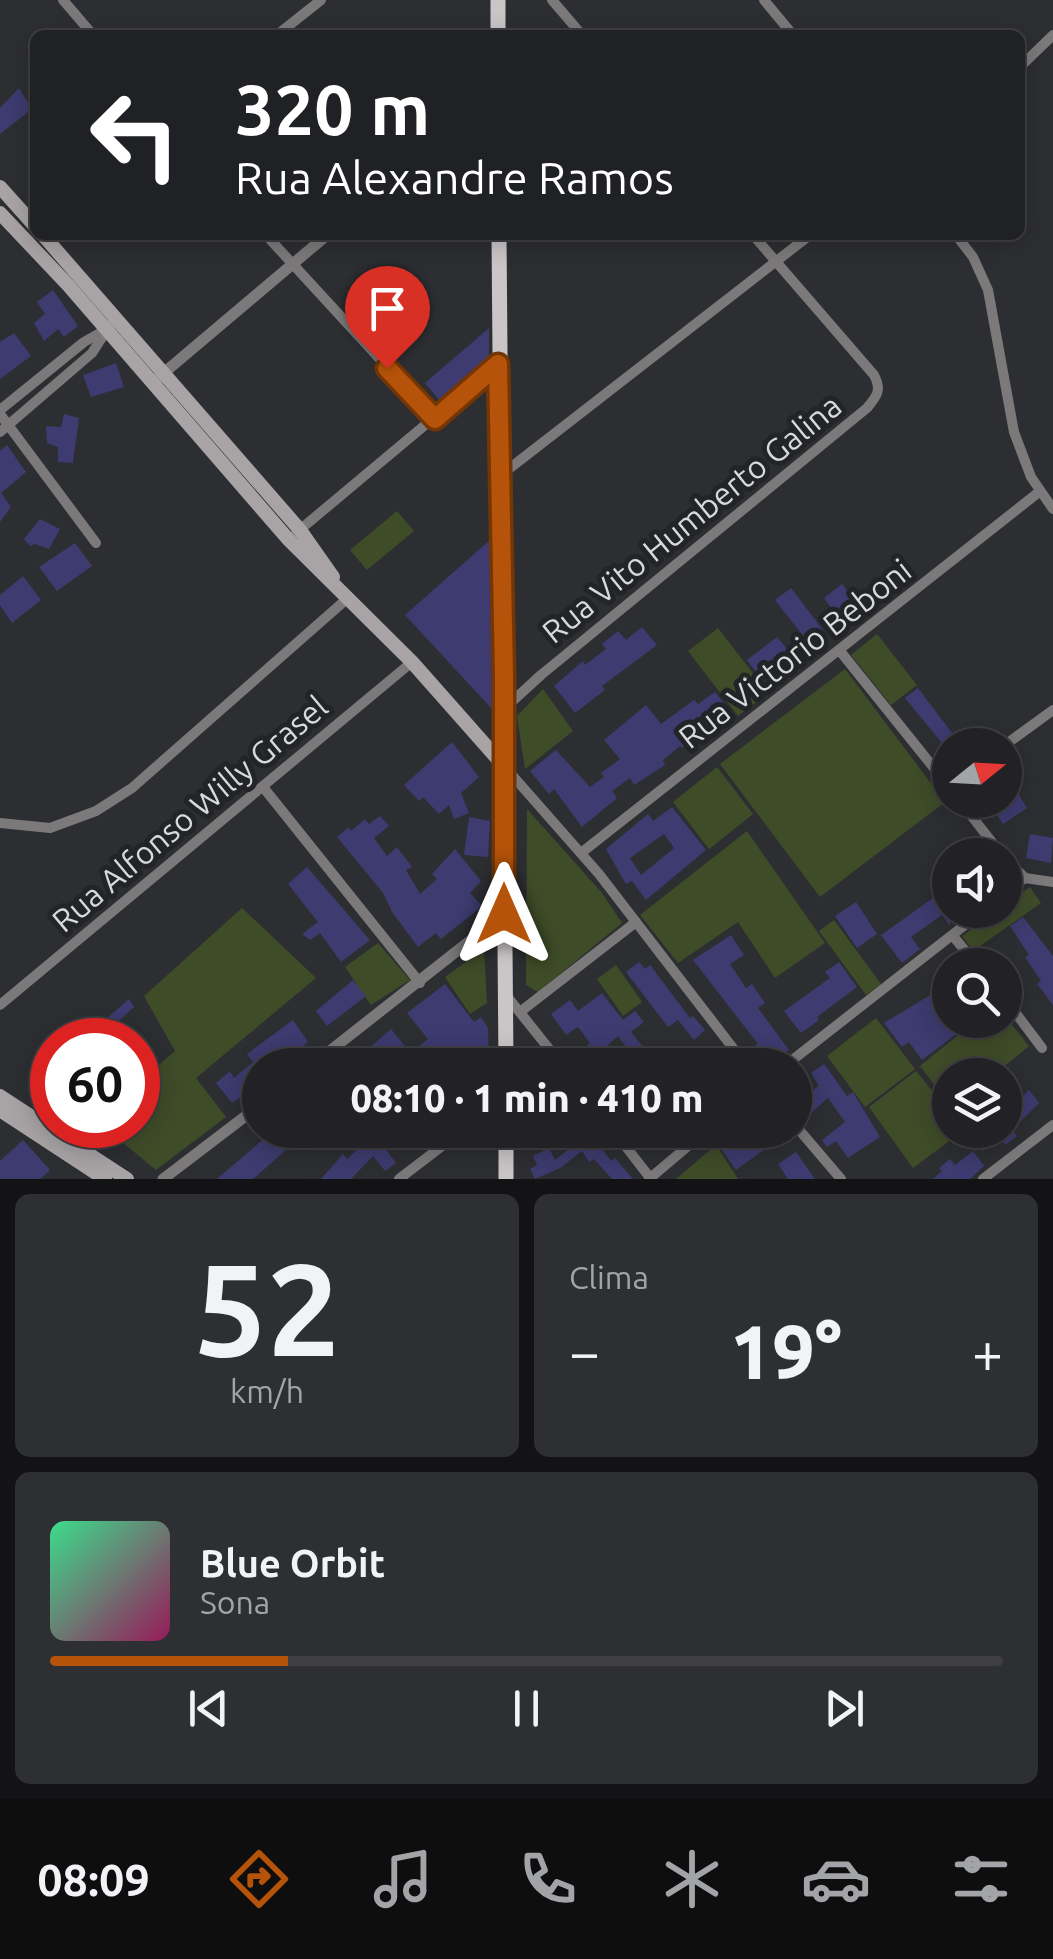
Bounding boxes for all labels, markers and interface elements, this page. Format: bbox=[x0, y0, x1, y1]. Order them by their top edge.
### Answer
icon: left bbox=[70, 70, 200, 200]
text: 320 m bbox=[235, 70, 430, 148]
text: Rua Alexandre Ramos bbox=[235, 152, 674, 203]
pin bbox=[345, 266, 430, 369]
icon: arrive bbox=[360, 281, 415, 336]
street label: Rua Vito Humberto Galina bbox=[535, 387, 848, 650]
street label: Rua Victorio Beboni bbox=[671, 551, 918, 755]
street label: Rua Alfonso Willy Grasel bbox=[45, 688, 334, 939]
north arrow bbox=[932, 728, 1022, 818]
map controls bbox=[932, 728, 1022, 1148]
button: sound bbox=[932, 838, 1022, 928]
position arrow bbox=[452, 862, 556, 966]
button: search bbox=[932, 948, 1022, 1038]
speed limit sign: 60 bbox=[30, 1018, 160, 1148]
button: layers bbox=[932, 1058, 1022, 1148]
text: 08:10 · 1 min · 410 m bbox=[350, 1077, 704, 1119]
text: 52 bbox=[194, 1235, 340, 1381]
text: Clima bbox=[569, 1259, 649, 1295]
text: 19° bbox=[730, 1309, 842, 1393]
text: − bbox=[569, 1321, 600, 1382]
text: + bbox=[972, 1321, 1003, 1382]
text: km/h bbox=[230, 1373, 304, 1409]
text: Blue Orbit bbox=[200, 1542, 385, 1584]
text: Sona bbox=[200, 1584, 270, 1620]
icon: previous bbox=[181, 1681, 236, 1736]
icon: pause bbox=[499, 1681, 554, 1736]
icon: next bbox=[817, 1681, 872, 1736]
icon: directions bbox=[224, 1844, 294, 1914]
icon: music bbox=[368, 1844, 438, 1914]
icon: phone bbox=[513, 1844, 583, 1914]
icon: climate bbox=[657, 1844, 727, 1914]
icon: car bbox=[801, 1844, 871, 1914]
icon: filters bbox=[946, 1844, 1016, 1914]
text: 08:09 bbox=[37, 1854, 150, 1905]

